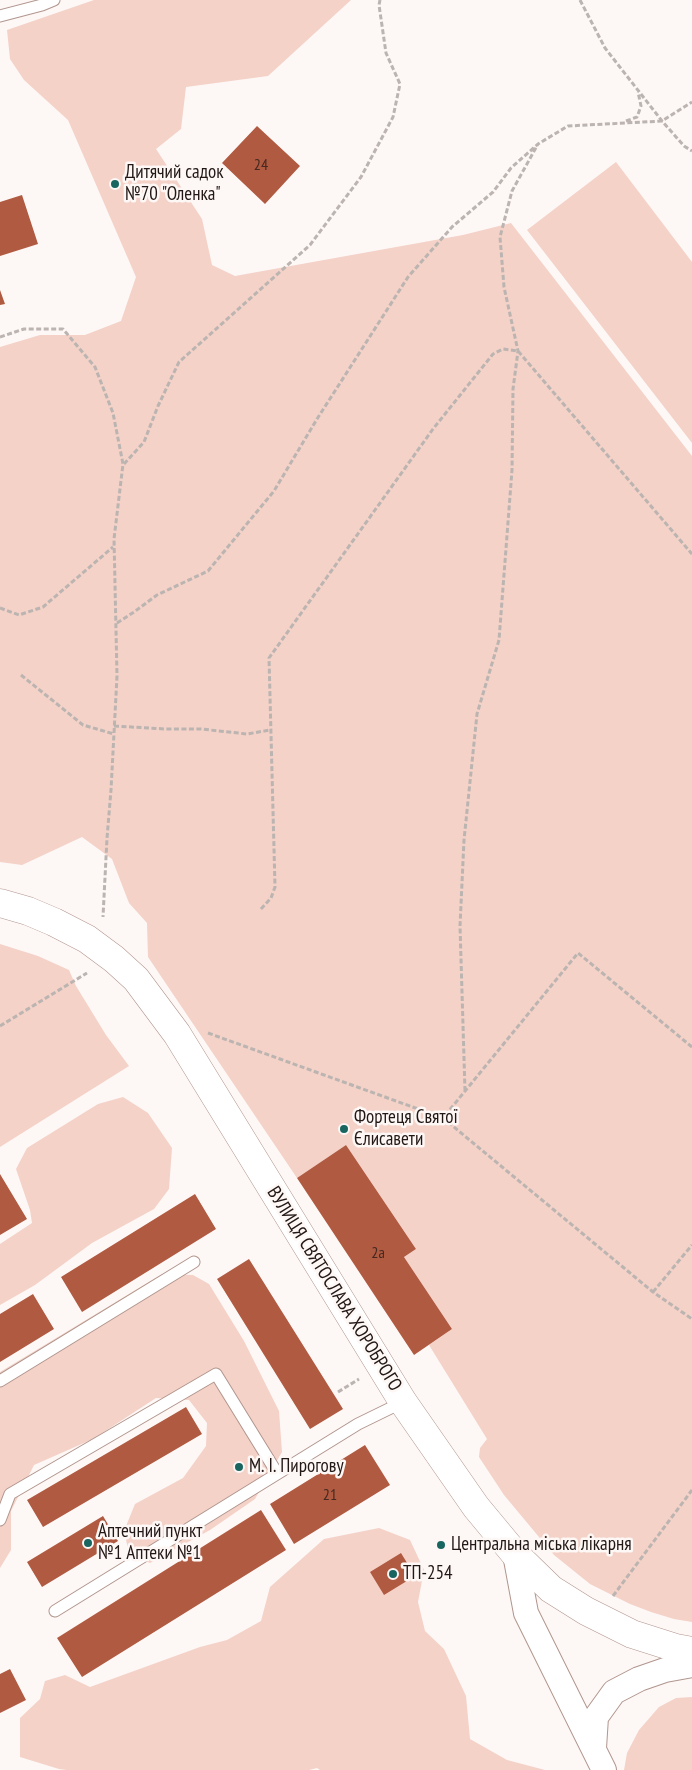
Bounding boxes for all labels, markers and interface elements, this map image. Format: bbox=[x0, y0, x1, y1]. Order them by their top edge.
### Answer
house number: 24 bbox=[254, 155, 268, 175]
place label: Дитячий садок №70 "Оленка" bbox=[125, 162, 224, 206]
marker: Дитячий садок №70 "Оленка" bbox=[109, 178, 121, 190]
place label: Фортеця Святої Єлисавети bbox=[354, 1107, 458, 1151]
marker: Фортеця Святої Єлисавети bbox=[338, 1123, 350, 1135]
street label: ВУЛИЦЯ СВЯТОСЛАВА ХОРОБРОГО bbox=[262, 1183, 406, 1395]
house number: 2а bbox=[371, 1243, 385, 1263]
place label: М. І. Пирогову bbox=[249, 1456, 344, 1478]
marker: М. І. Пирогову bbox=[233, 1461, 245, 1473]
house number: 21 bbox=[323, 1485, 337, 1505]
place label: Аптечний пункт №1 Аптеки №1 bbox=[98, 1521, 202, 1565]
place label: Центральна міська лікарня bbox=[451, 1534, 632, 1556]
marker: Аптечний пункт №1 Аптеки №1 bbox=[82, 1537, 94, 1549]
marker: Центральна міська лікарня bbox=[435, 1539, 447, 1551]
place label: ТП-254 bbox=[403, 1563, 453, 1585]
marker: ТП-254 bbox=[387, 1568, 399, 1580]

